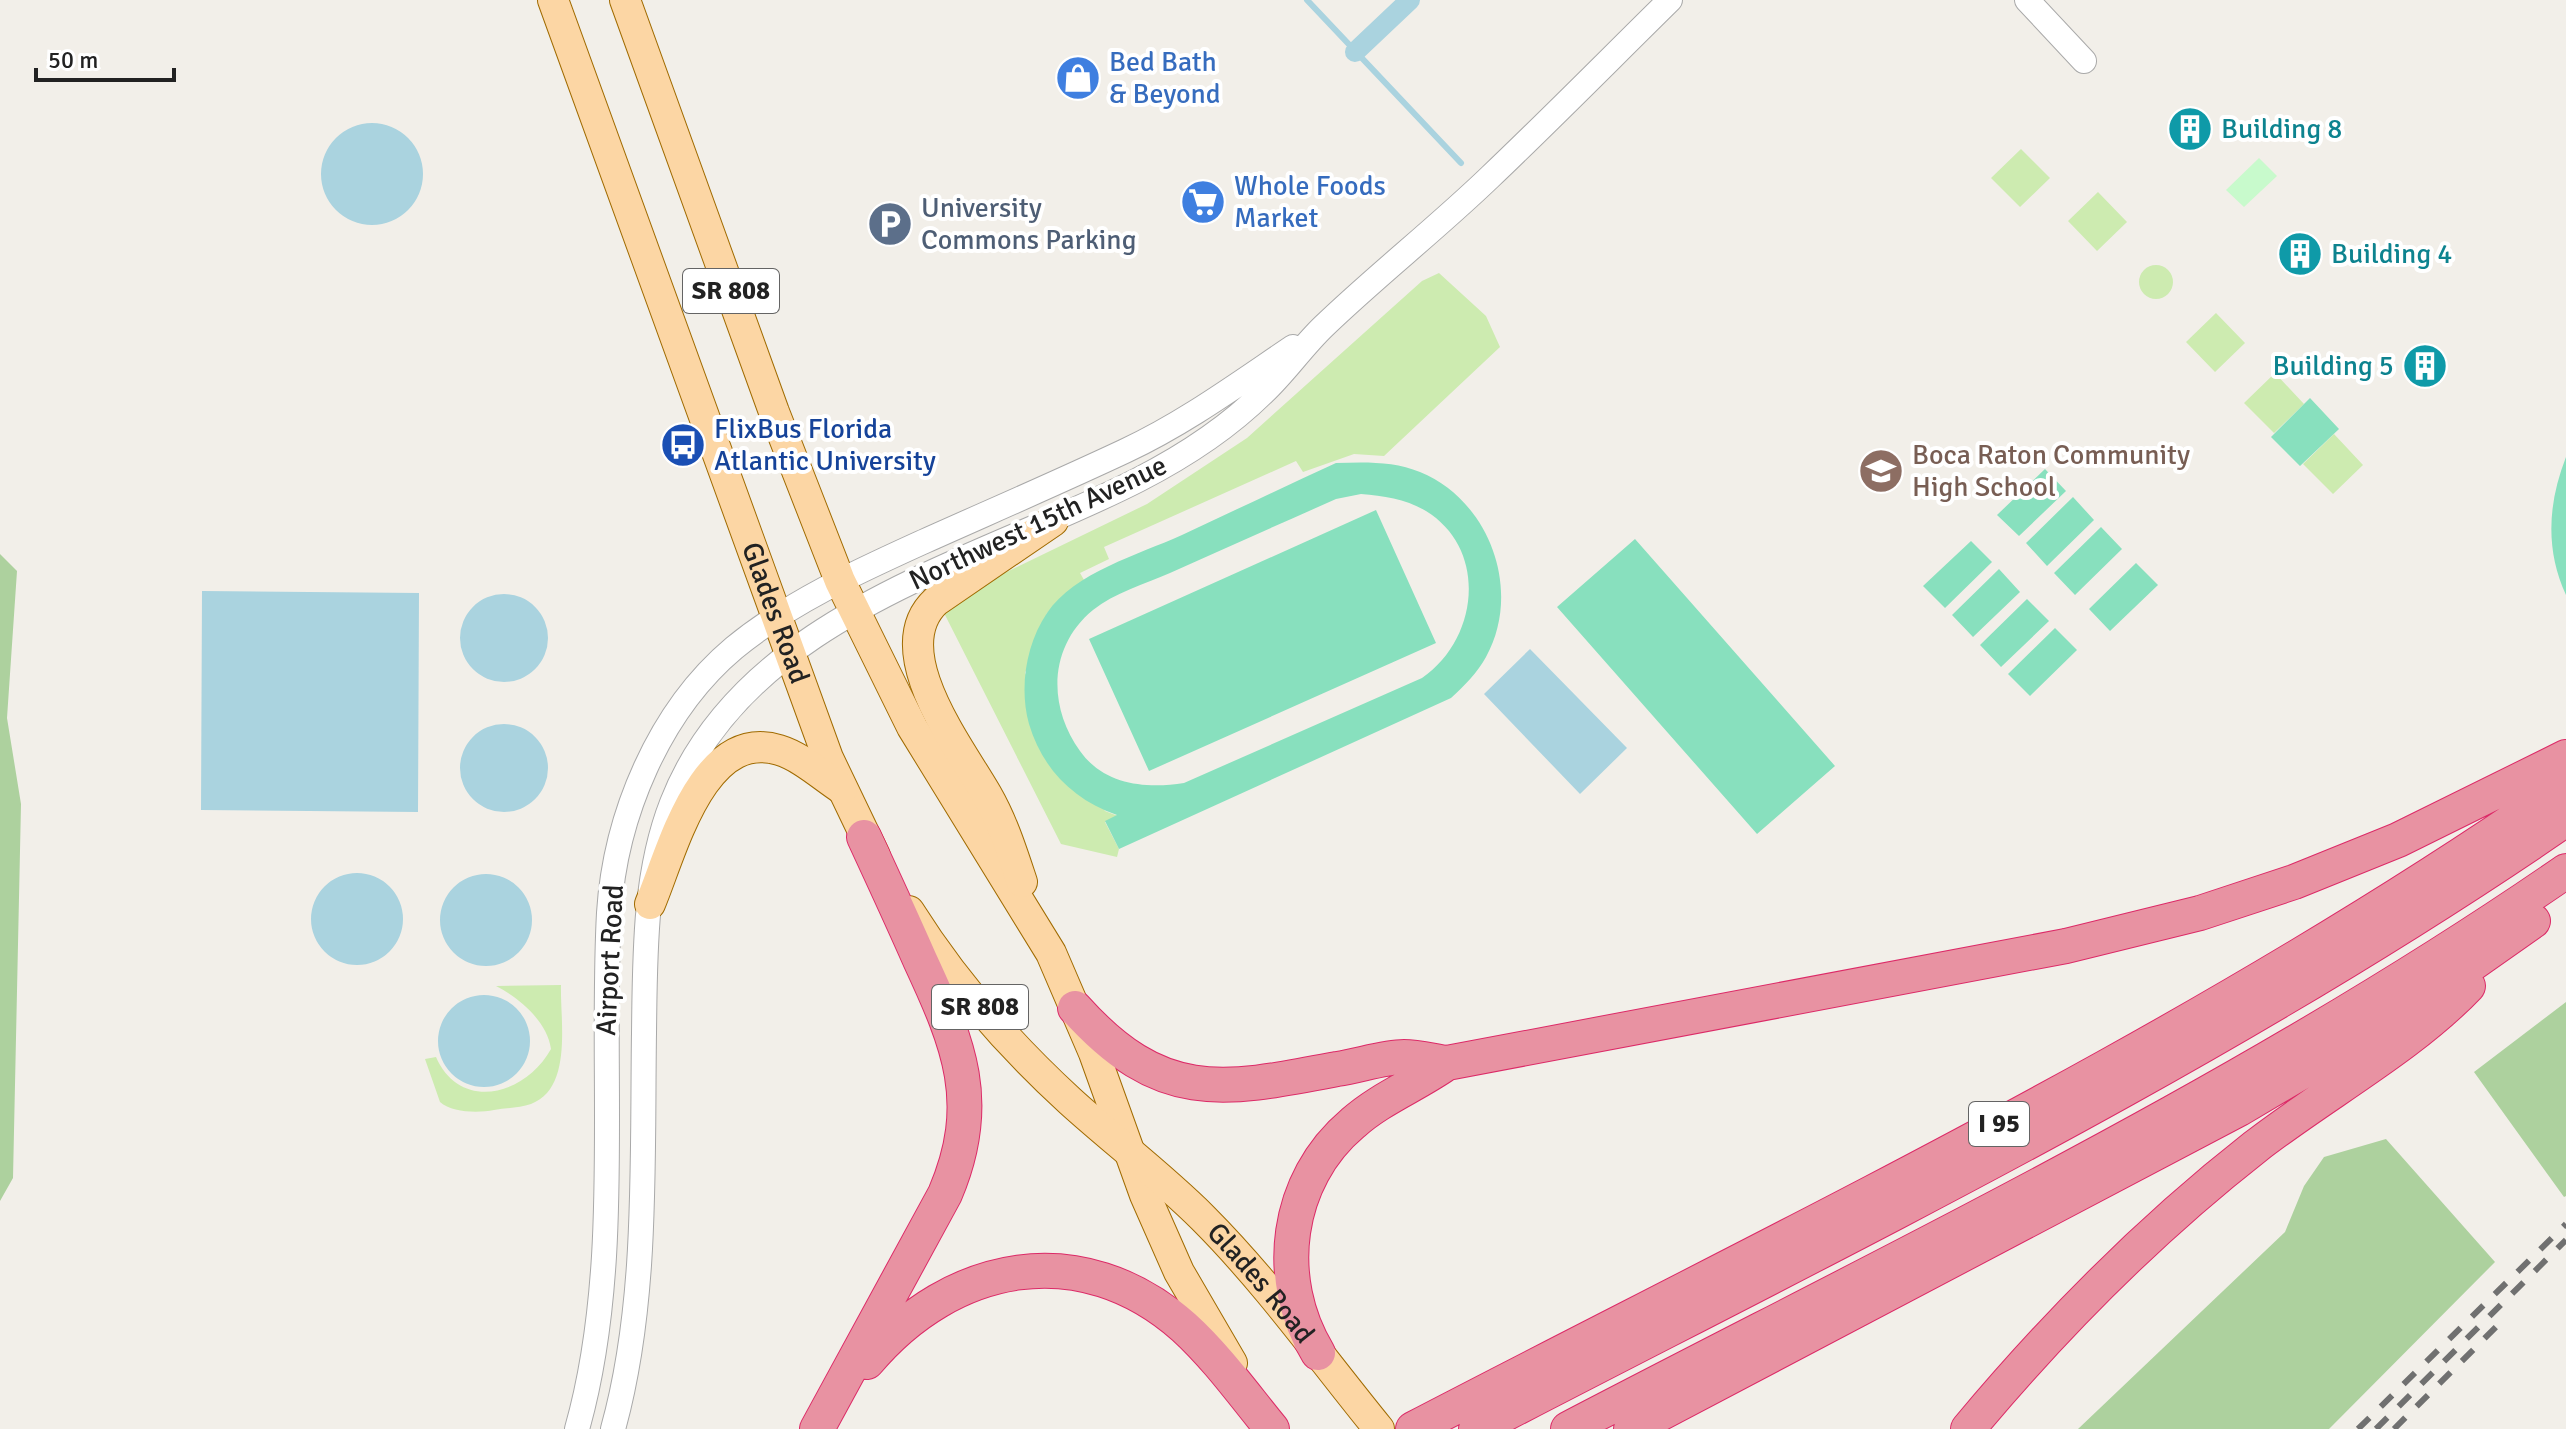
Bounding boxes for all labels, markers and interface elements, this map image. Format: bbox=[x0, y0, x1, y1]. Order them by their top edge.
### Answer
scale bar bbox=[36, 32, 174, 82]
text: 50 m bbox=[48, 45, 98, 75]
place label: Bed Bath & Beyond bbox=[1109, 45, 1221, 111]
shop icon: Bed Bath & Beyond bbox=[1054, 54, 1102, 102]
building icon: Building 8 bbox=[2166, 105, 2214, 153]
place label: Building 8 bbox=[2221, 112, 2342, 146]
place label: Whole Foods Market bbox=[1234, 169, 1386, 235]
supermarket icon: Whole Foods Market bbox=[1179, 178, 1227, 226]
place label: University Commons Parking bbox=[921, 191, 1136, 257]
parking icon: University Commons Parking bbox=[866, 200, 914, 248]
building icon: Building 4 bbox=[2276, 230, 2324, 278]
place label: Building 4 bbox=[2331, 237, 2452, 271]
road number: SR 808 bbox=[683, 269, 779, 313]
building icon: Building 5 bbox=[2401, 342, 2449, 390]
place label: Building 5 bbox=[2273, 349, 2394, 383]
place label: FlixBus Florida Atlantic University bbox=[714, 412, 936, 478]
bus stop icon: FlixBus Florida Atlantic University bbox=[659, 421, 707, 469]
place label: Boca Raton Community High School bbox=[1912, 438, 2190, 504]
school or university icon: Boca Raton Community High School bbox=[1857, 447, 1905, 495]
street label: Northwest 15th Avenue bbox=[904, 448, 1172, 598]
street label: Glades Road bbox=[734, 538, 817, 688]
street label: Airport Road bbox=[589, 884, 631, 1036]
road number: SR 808 bbox=[932, 985, 1028, 1029]
road number: I 95 bbox=[1969, 1102, 2029, 1146]
street label: Glades Road bbox=[1200, 1216, 1322, 1350]

